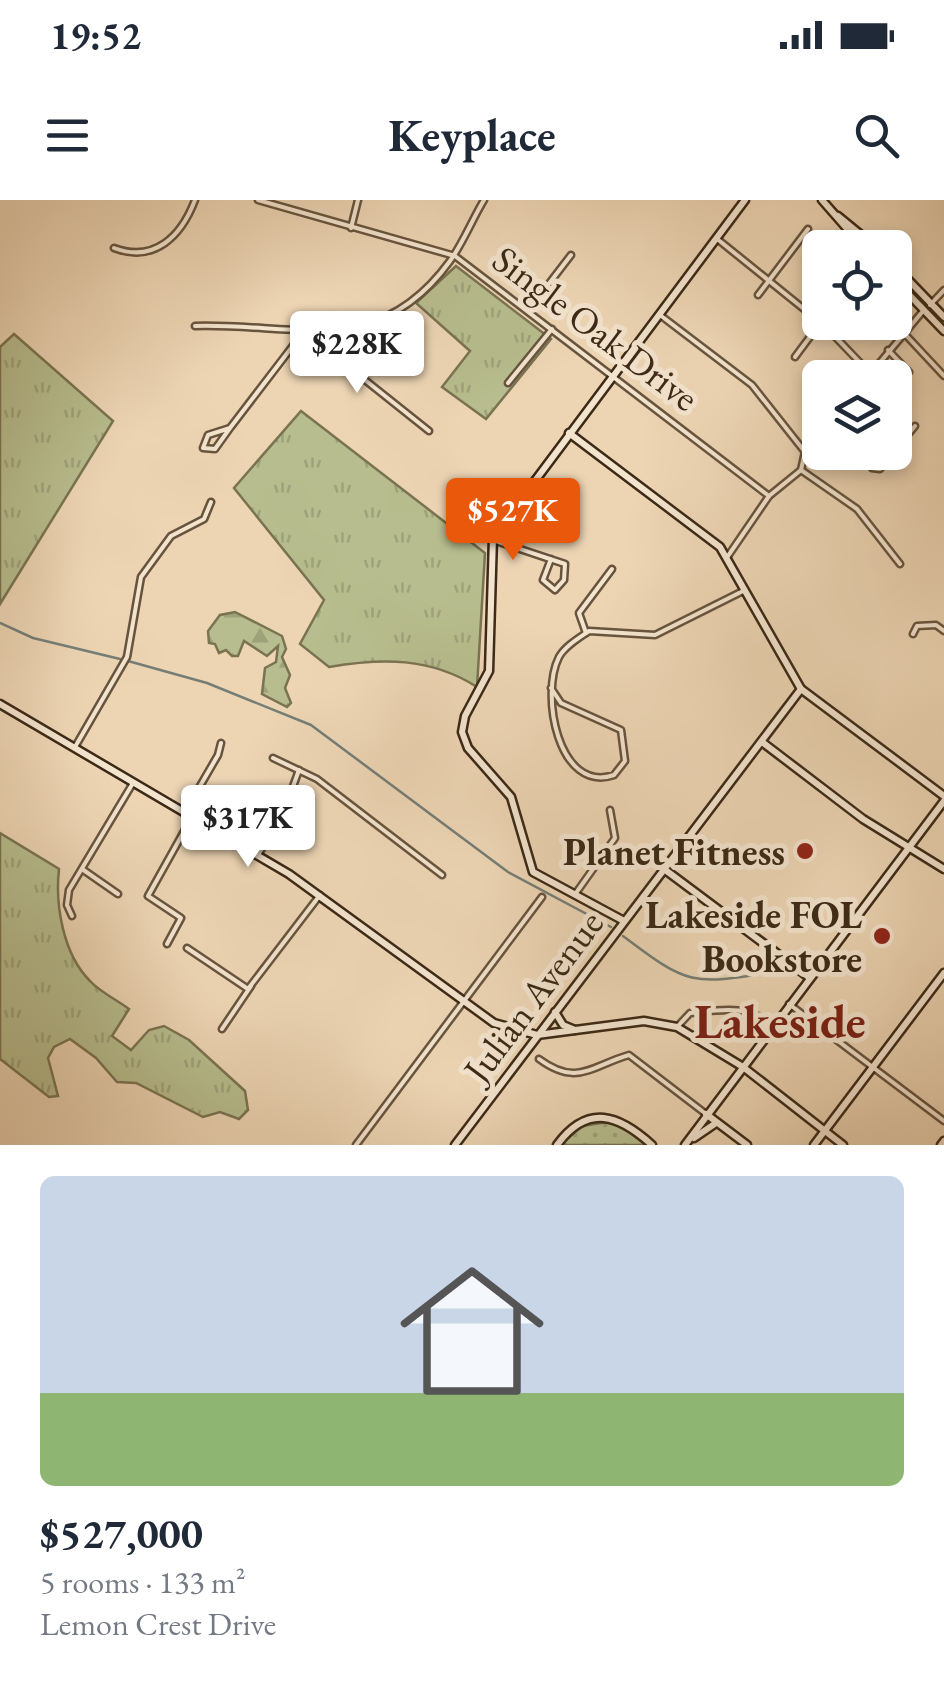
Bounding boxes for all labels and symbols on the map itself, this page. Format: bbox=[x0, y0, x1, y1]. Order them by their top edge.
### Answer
street label: Single Oak Drive bbox=[483, 234, 709, 422]
pin: $228K bbox=[287, 311, 427, 396]
pin: $527K bbox=[443, 478, 583, 563]
pin: $317K bbox=[178, 785, 318, 870]
place label: Planet Fitness bbox=[563, 827, 785, 876]
marker: Planet Fitness bbox=[794, 840, 816, 862]
place label: Lakeside FOL Bookstore bbox=[645, 890, 863, 983]
street label: Julian Avenue bbox=[450, 900, 614, 1094]
marker: Lakeside FOL Bookstore bbox=[871, 925, 893, 947]
district label: Lakeside bbox=[694, 990, 866, 1052]

